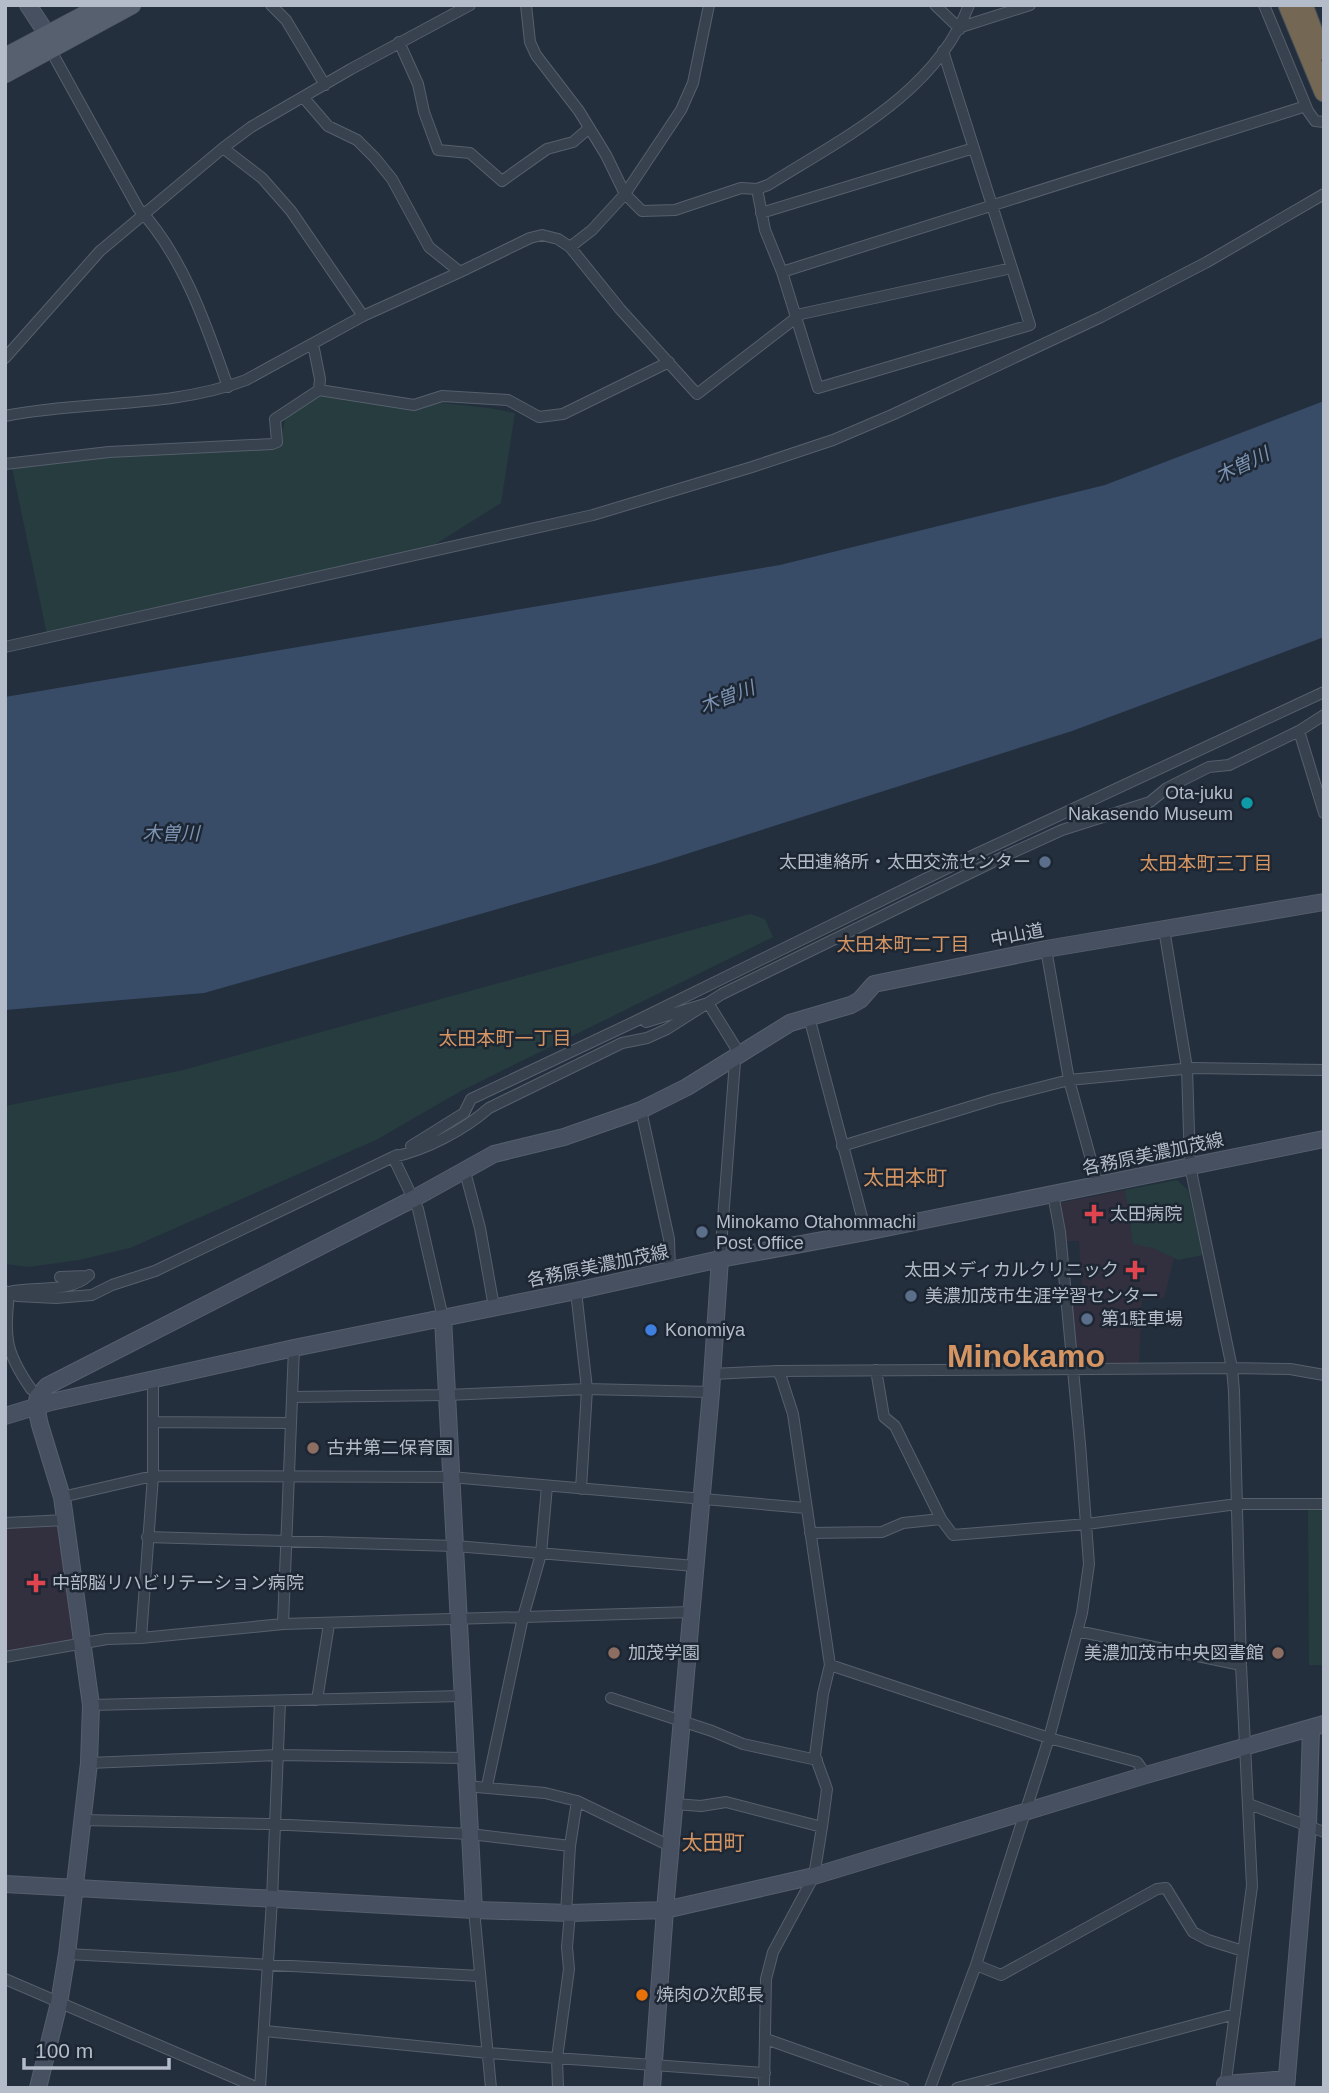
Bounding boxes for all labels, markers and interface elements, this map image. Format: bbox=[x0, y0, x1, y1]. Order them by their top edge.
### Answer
water label: 木曽川 bbox=[1212, 442, 1274, 487]
water label: 木曽川 bbox=[697, 676, 759, 717]
place label: Ota-juku Nakasendo Museum bbox=[1068, 783, 1233, 824]
marker: Ota-juku Nakasendo Museum bbox=[1239, 795, 1255, 811]
water label: 木曽川 bbox=[142, 823, 201, 844]
place label: 太田連絡所・太田交流センター bbox=[779, 852, 1031, 872]
district label: 太田本町三丁目 bbox=[1139, 853, 1273, 874]
marker: 太田連絡所・太田交流センター bbox=[1037, 854, 1053, 870]
street label: 中山道 bbox=[989, 920, 1045, 950]
district label: 太田本町二丁目 bbox=[836, 934, 970, 955]
district label: 太田本町一丁目 bbox=[438, 1028, 572, 1049]
street label: 各務原美濃加茂線 bbox=[1080, 1129, 1226, 1179]
district label: 太田本町 bbox=[863, 1166, 947, 1189]
marker: 太田病院 bbox=[1084, 1204, 1104, 1224]
place label: 太田病院 bbox=[1110, 1204, 1182, 1224]
place label: Minokamo Otahommachi Post Office bbox=[716, 1212, 916, 1253]
marker: Minokamo Otahommachi Post Office bbox=[694, 1224, 710, 1240]
street label: 各務原美濃加茂線 bbox=[525, 1241, 671, 1291]
place label: 太田メディカルクリニック bbox=[904, 1260, 1119, 1280]
marker: 太田メディカルクリニック bbox=[1125, 1260, 1145, 1280]
place label: 美濃加茂市生涯学習センター bbox=[925, 1286, 1159, 1306]
marker: 美濃加茂市生涯学習センター bbox=[903, 1288, 919, 1304]
place label: 第1駐車場 bbox=[1101, 1309, 1183, 1329]
marker: 第1駐車場 bbox=[1079, 1311, 1095, 1327]
place label: Konomiya bbox=[665, 1320, 746, 1340]
marker: Konomiya bbox=[643, 1322, 659, 1338]
district label: Minokamo bbox=[947, 1338, 1105, 1374]
place label: 古井第二保育園 bbox=[327, 1438, 453, 1458]
marker: 古井第二保育園 bbox=[305, 1440, 321, 1456]
marker: 中部脳リハビリテーション病院 bbox=[26, 1573, 46, 1593]
place label: 中部脳リハビリテーション病院 bbox=[52, 1573, 304, 1593]
place label: 加茂学園 bbox=[628, 1643, 700, 1663]
place label: 美濃加茂市中央図書館 bbox=[1084, 1643, 1264, 1663]
marker: 加茂学園 bbox=[606, 1645, 622, 1661]
marker: 美濃加茂市中央図書館 bbox=[1270, 1645, 1286, 1661]
district label: 太田町 bbox=[682, 1831, 745, 1854]
place label: 焼肉の次郎長 bbox=[656, 1985, 764, 2005]
marker: 焼肉の次郎長 bbox=[634, 1987, 650, 2003]
scale bar bbox=[24, 2026, 170, 2070]
text: 100 m bbox=[35, 2039, 93, 2062]

